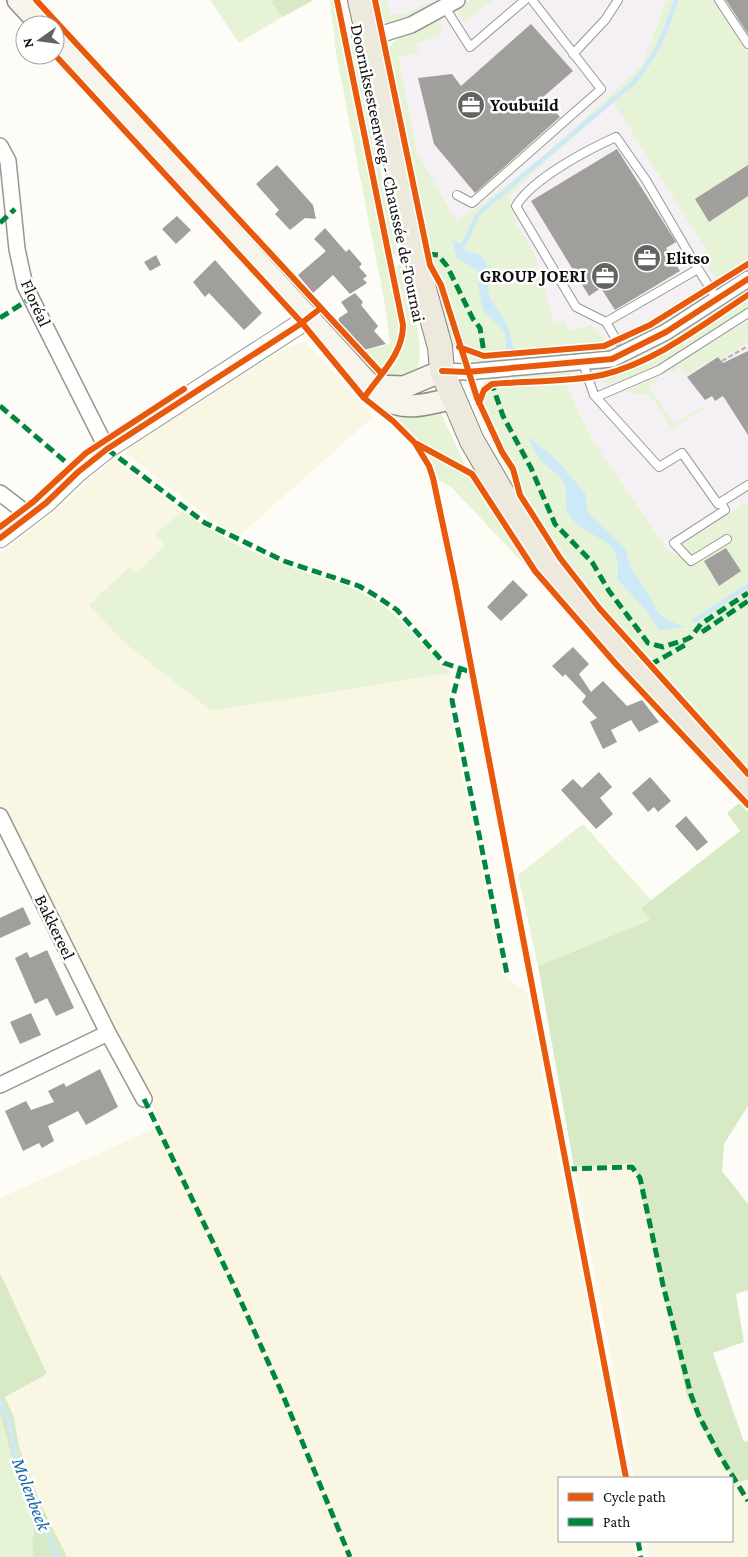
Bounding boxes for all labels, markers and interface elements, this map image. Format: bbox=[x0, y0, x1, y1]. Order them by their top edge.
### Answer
north arrow bbox=[15, 15, 65, 65]
street label: Doorniksesteenweg - Chaussée de Tournai bbox=[347, 22, 429, 324]
text: N bbox=[18, 36, 36, 50]
office icon: Youbuild bbox=[456, 90, 486, 120]
place label: Youbuild bbox=[490, 95, 559, 115]
office icon: Elitso bbox=[632, 243, 662, 273]
place label: Elitso bbox=[666, 248, 710, 268]
office icon: GROUP JOERI bbox=[590, 261, 620, 291]
place label: GROUP JOERI bbox=[480, 266, 586, 286]
street label: Floréal bbox=[17, 276, 55, 330]
street label: Bakkereel bbox=[31, 891, 79, 963]
water label: Molenbeek bbox=[8, 1454, 55, 1534]
legend bbox=[558, 1477, 733, 1542]
text: Cycle path bbox=[603, 1489, 666, 1506]
text: Path bbox=[603, 1514, 630, 1530]

